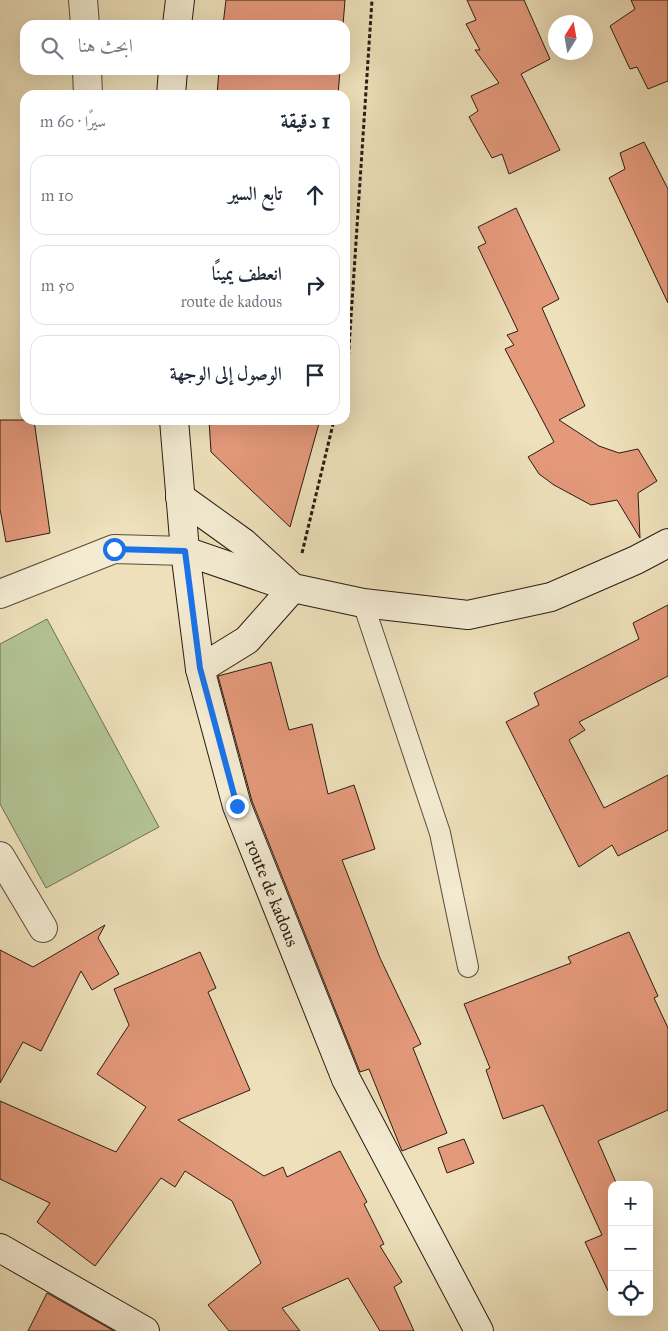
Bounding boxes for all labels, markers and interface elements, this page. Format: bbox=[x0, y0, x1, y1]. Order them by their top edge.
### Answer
north arrow bbox=[548, 15, 593, 60]
search box bbox=[20, 20, 350, 75]
icon: search bbox=[38, 34, 66, 62]
text: ابحث هنا bbox=[78, 34, 133, 57]
text: 1 دقيقة bbox=[281, 108, 330, 134]
text: سيرًا · 60 m bbox=[40, 112, 106, 131]
icon: ahead bbox=[301, 181, 329, 209]
text: تابع السير bbox=[228, 182, 282, 205]
text: 10 m bbox=[41, 186, 73, 205]
text: انعطف يمينًا bbox=[212, 262, 282, 285]
icon: right bbox=[301, 271, 329, 299]
text: 50 m bbox=[41, 276, 75, 295]
text: route de kadous bbox=[181, 292, 282, 311]
icon: arrive bbox=[301, 361, 329, 389]
text: الوصول إلى الوجهة bbox=[170, 362, 282, 385]
route start bbox=[103, 538, 126, 561]
route end bbox=[226, 795, 249, 818]
street label: route de kadous bbox=[240, 836, 304, 950]
map controls bbox=[608, 1181, 653, 1316]
button: + bbox=[608, 1181, 653, 1226]
button: − bbox=[608, 1226, 653, 1271]
button: locate bbox=[608, 1271, 653, 1316]

